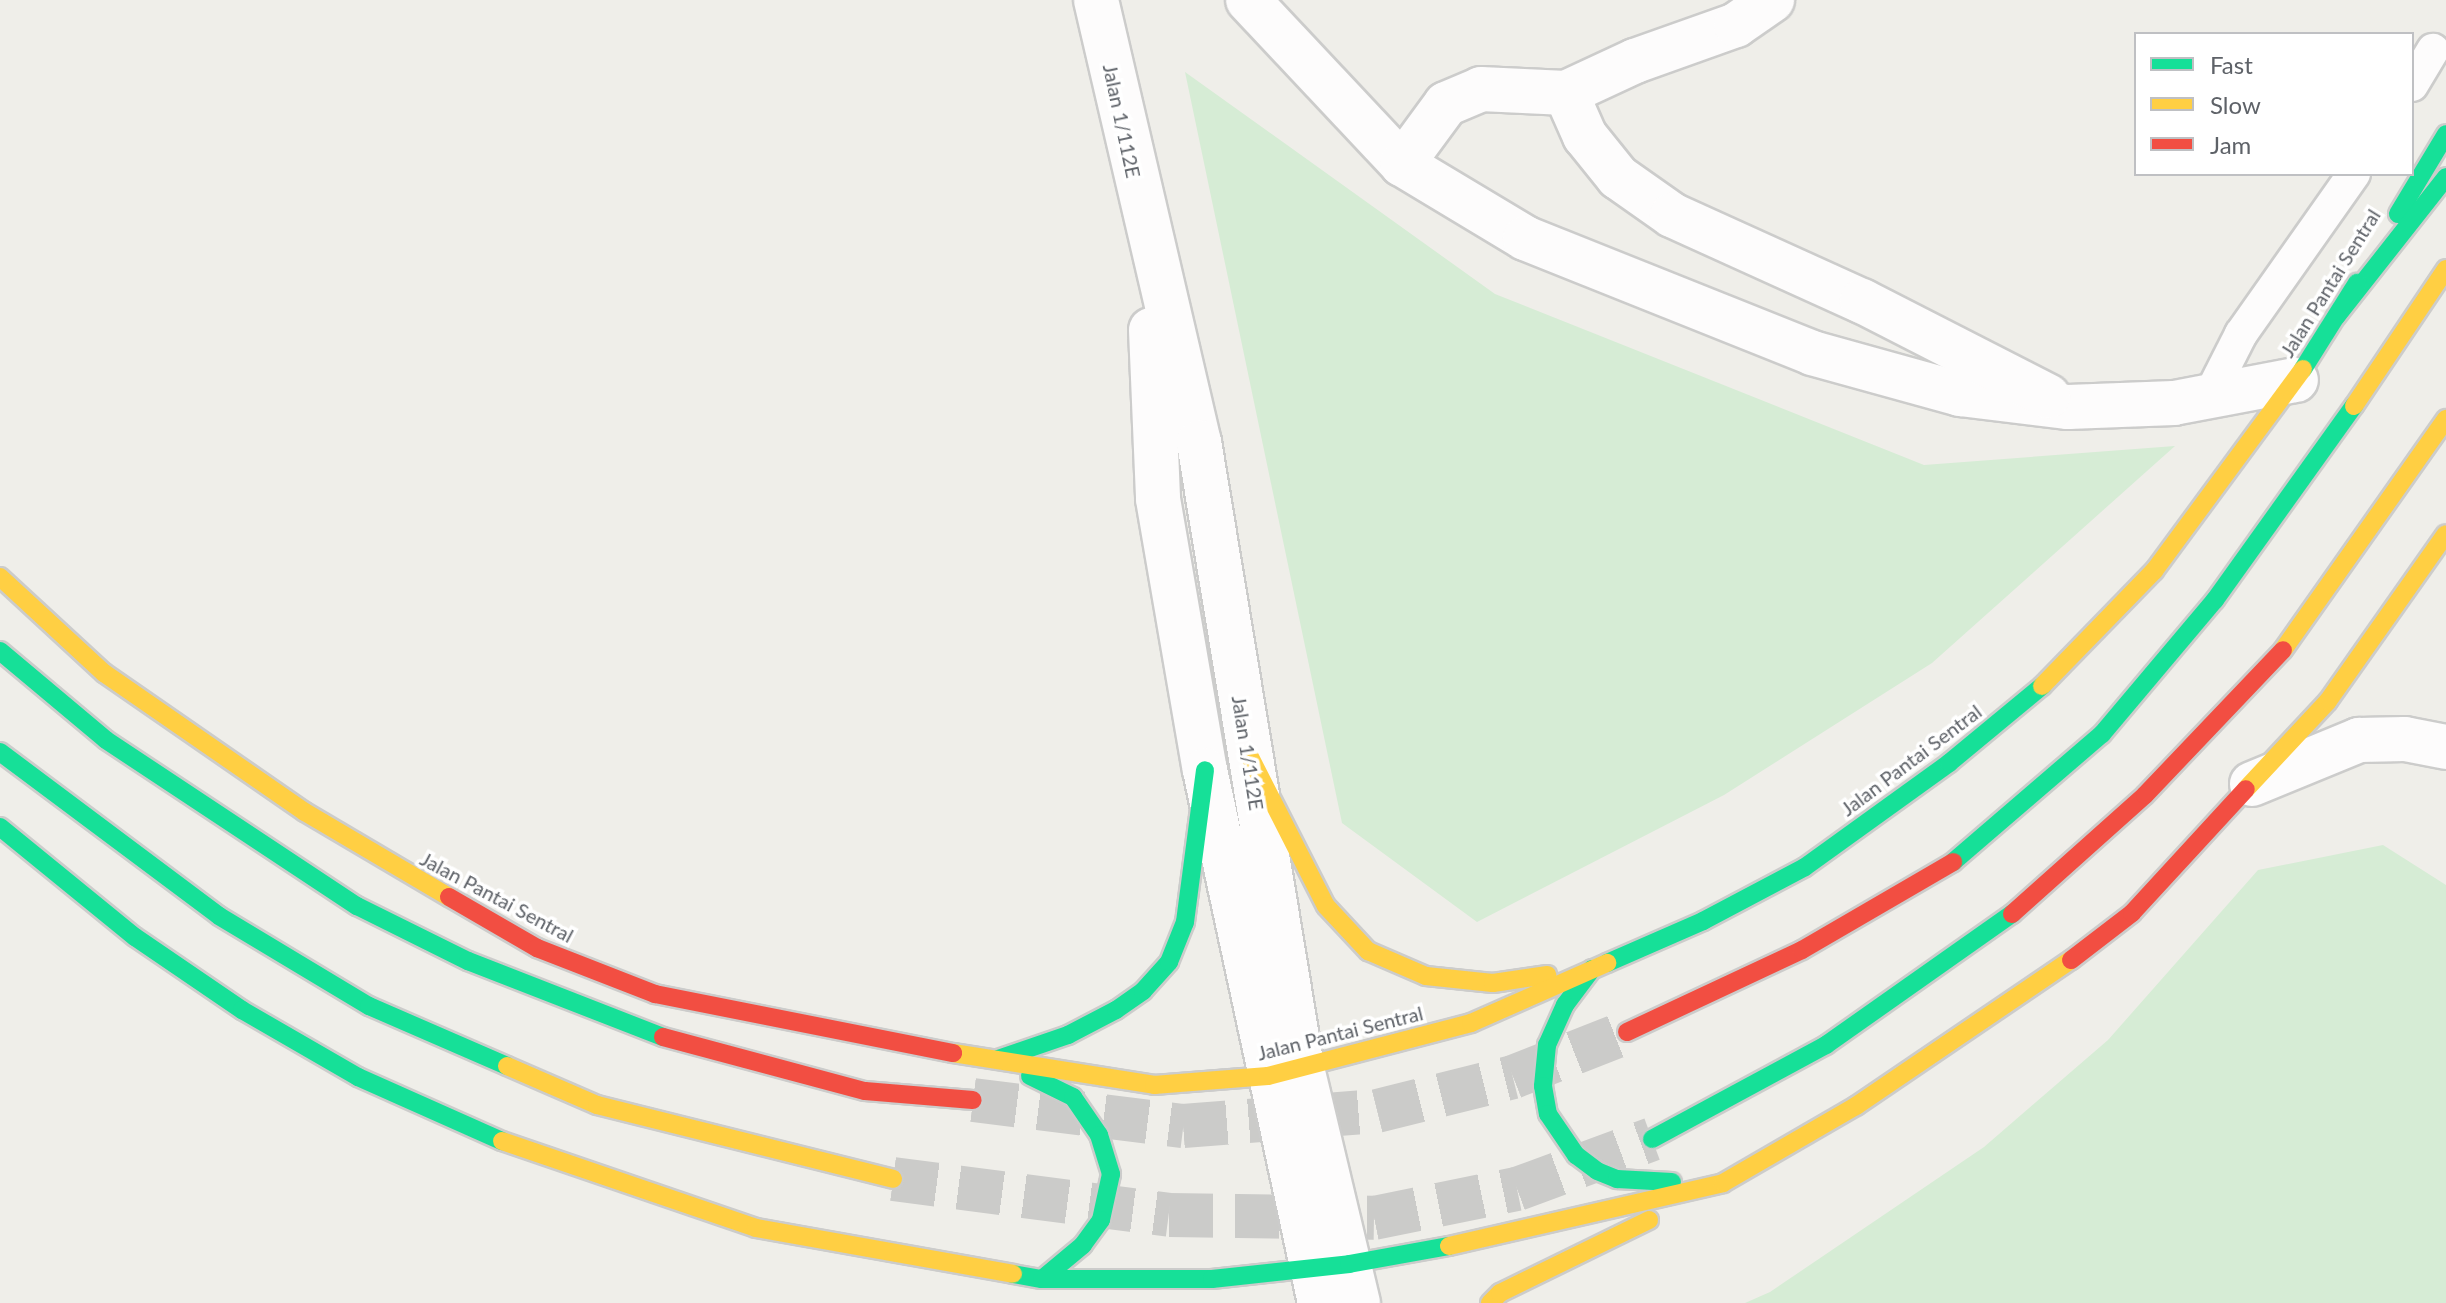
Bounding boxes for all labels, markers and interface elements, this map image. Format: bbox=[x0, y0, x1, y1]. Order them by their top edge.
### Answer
legend bbox=[2134, 32, 2414, 176]
text: Fast bbox=[2210, 50, 2253, 79]
street label: Jalan 1/112E bbox=[1098, 62, 1146, 180]
text: Slow bbox=[2210, 90, 2261, 119]
text: Jam bbox=[2210, 130, 2251, 159]
street label: Jalan Pantai Sentral bbox=[2275, 205, 2385, 361]
street label: Jalan 1/112E bbox=[1227, 694, 1269, 812]
street label: Jalan Pantai Sentral bbox=[1836, 699, 1986, 821]
street label: Jalan Pantai Sentral bbox=[416, 847, 578, 947]
street label: Jalan Pantai Sentral bbox=[1255, 1001, 1425, 1065]

